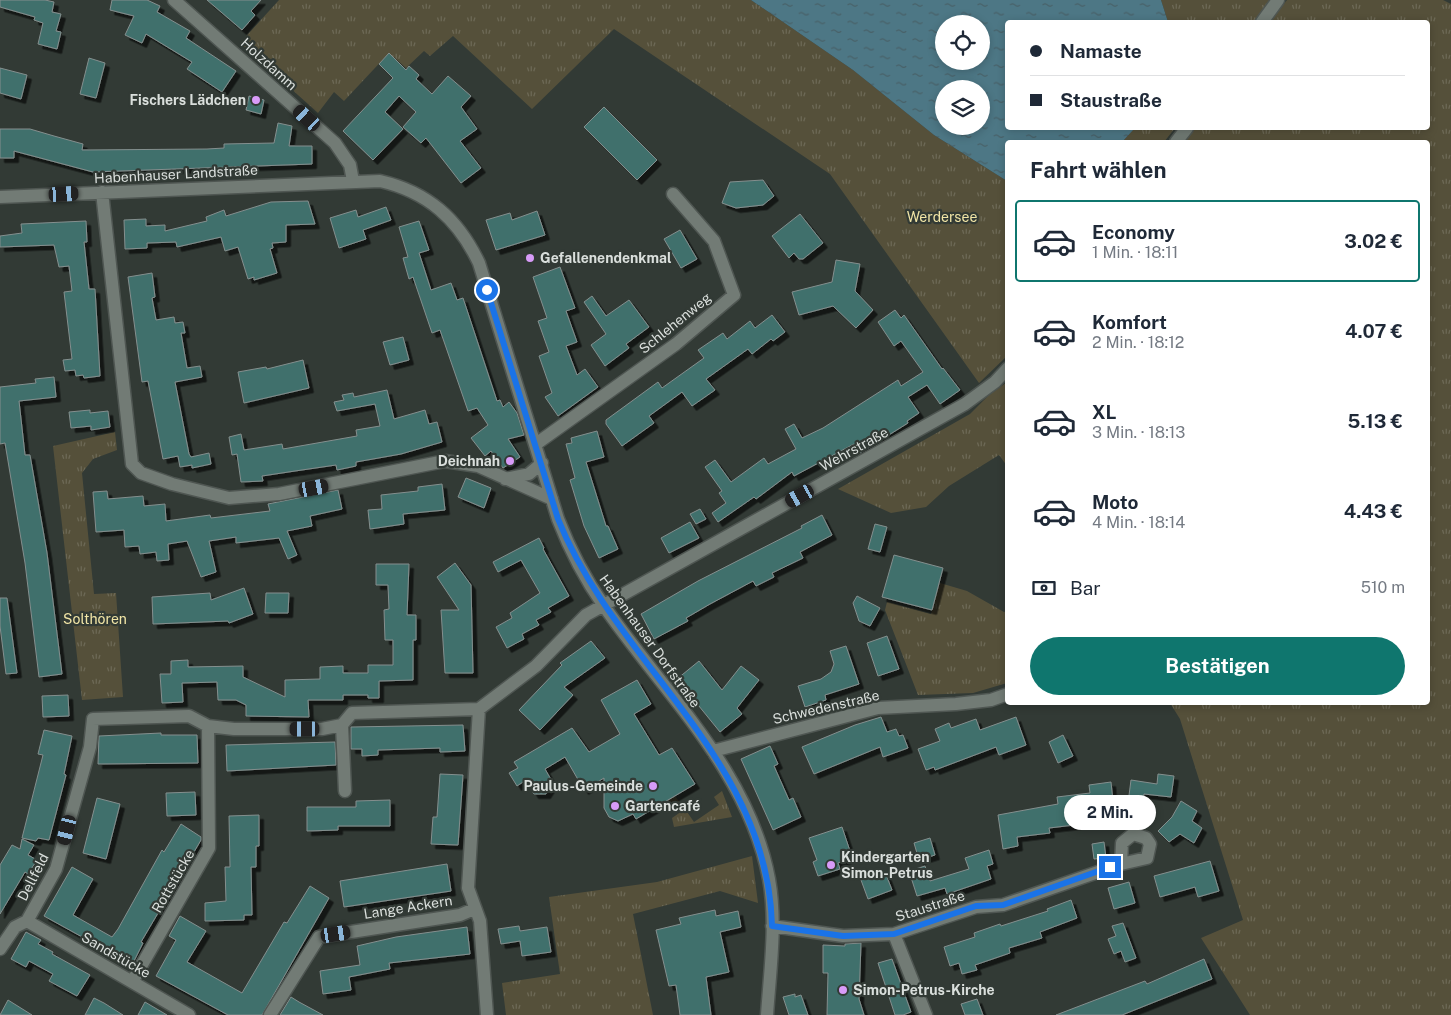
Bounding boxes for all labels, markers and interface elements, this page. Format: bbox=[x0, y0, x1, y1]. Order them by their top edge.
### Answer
map controls bbox=[935, 15, 990, 135]
button: locate bbox=[935, 15, 990, 70]
street label: Holzdamm bbox=[238, 35, 300, 93]
text: Namaste bbox=[1060, 40, 1142, 62]
button: layers bbox=[935, 80, 990, 135]
text: Staustraße bbox=[1060, 89, 1162, 111]
place label: Fischers Lädchen bbox=[129, 92, 246, 108]
marker: Fischers Lädchen bbox=[250, 94, 262, 106]
car bbox=[290, 102, 323, 134]
text: Fahrt wählen bbox=[1030, 157, 1167, 183]
street label: Habenhauser Landstraße bbox=[94, 162, 258, 186]
car bbox=[48, 186, 79, 202]
park label: Werdersee bbox=[907, 209, 977, 225]
icon: car bbox=[1032, 219, 1077, 264]
text: Economy bbox=[1092, 221, 1175, 243]
text: 3.02 € bbox=[1344, 230, 1403, 252]
text: 1 Min. · 18:11 bbox=[1092, 243, 1178, 262]
place label: Gefallenendenkmal bbox=[540, 250, 672, 266]
marker: Gefallenendenkmal bbox=[524, 252, 536, 264]
route start bbox=[476, 279, 498, 301]
street label: Schlehenweg bbox=[636, 289, 714, 357]
icon: car bbox=[1032, 309, 1077, 354]
text: Komfort bbox=[1092, 311, 1167, 333]
text: 4.07 € bbox=[1345, 320, 1403, 342]
text: 2 Min. · 18:12 bbox=[1092, 333, 1184, 352]
icon: car bbox=[1032, 399, 1077, 444]
text: XL bbox=[1092, 401, 1117, 423]
text: 5.13 € bbox=[1348, 410, 1403, 432]
text: 3 Min. · 18:13 bbox=[1092, 423, 1185, 442]
street label: Wehrstraße bbox=[817, 424, 891, 474]
place label: Deichnah bbox=[438, 453, 500, 469]
marker: Deichnah bbox=[504, 455, 516, 467]
car bbox=[297, 478, 330, 498]
car bbox=[783, 482, 816, 510]
icon: car bbox=[1032, 489, 1077, 534]
text: Moto bbox=[1092, 491, 1138, 513]
text: 4.43 € bbox=[1344, 500, 1403, 522]
text: 4 Min. · 18:14 bbox=[1092, 513, 1185, 532]
street label: Habenhauser Dorfstraße bbox=[596, 571, 704, 711]
icon: cash bbox=[1030, 574, 1058, 602]
text: Bar bbox=[1070, 577, 1101, 599]
text: 510 m bbox=[1361, 578, 1405, 597]
park label: Solthören bbox=[63, 611, 127, 627]
button: Bestätigen bbox=[1030, 637, 1405, 695]
street label: Schwedenstraße bbox=[771, 687, 881, 727]
car bbox=[290, 722, 320, 737]
place label: Paulus-Gemeinde bbox=[523, 778, 643, 794]
marker: Paulus-Gemeinde bbox=[647, 780, 659, 792]
callout: 2 Min. bbox=[1064, 794, 1156, 830]
place label: Gartencafé bbox=[625, 798, 700, 814]
marker: Gartencafé bbox=[609, 800, 621, 812]
text: 2 Min. bbox=[1087, 803, 1133, 822]
car bbox=[56, 814, 77, 846]
street label: Rottstücke bbox=[148, 846, 198, 915]
place label: Kindergarten Simon-Petrus bbox=[841, 849, 933, 881]
street label: Dellfeld bbox=[14, 851, 52, 903]
route end bbox=[1099, 856, 1121, 878]
marker: Kindergarten Simon-Petrus bbox=[825, 859, 837, 871]
street label: Staustraße bbox=[893, 887, 967, 925]
street label: Lange Ackern bbox=[362, 892, 454, 922]
car bbox=[320, 924, 351, 944]
street label: Sandstücke bbox=[79, 929, 153, 981]
place label: Simon-Petrus-Kirche bbox=[853, 982, 995, 998]
marker: Simon-Petrus-Kirche bbox=[837, 984, 849, 996]

